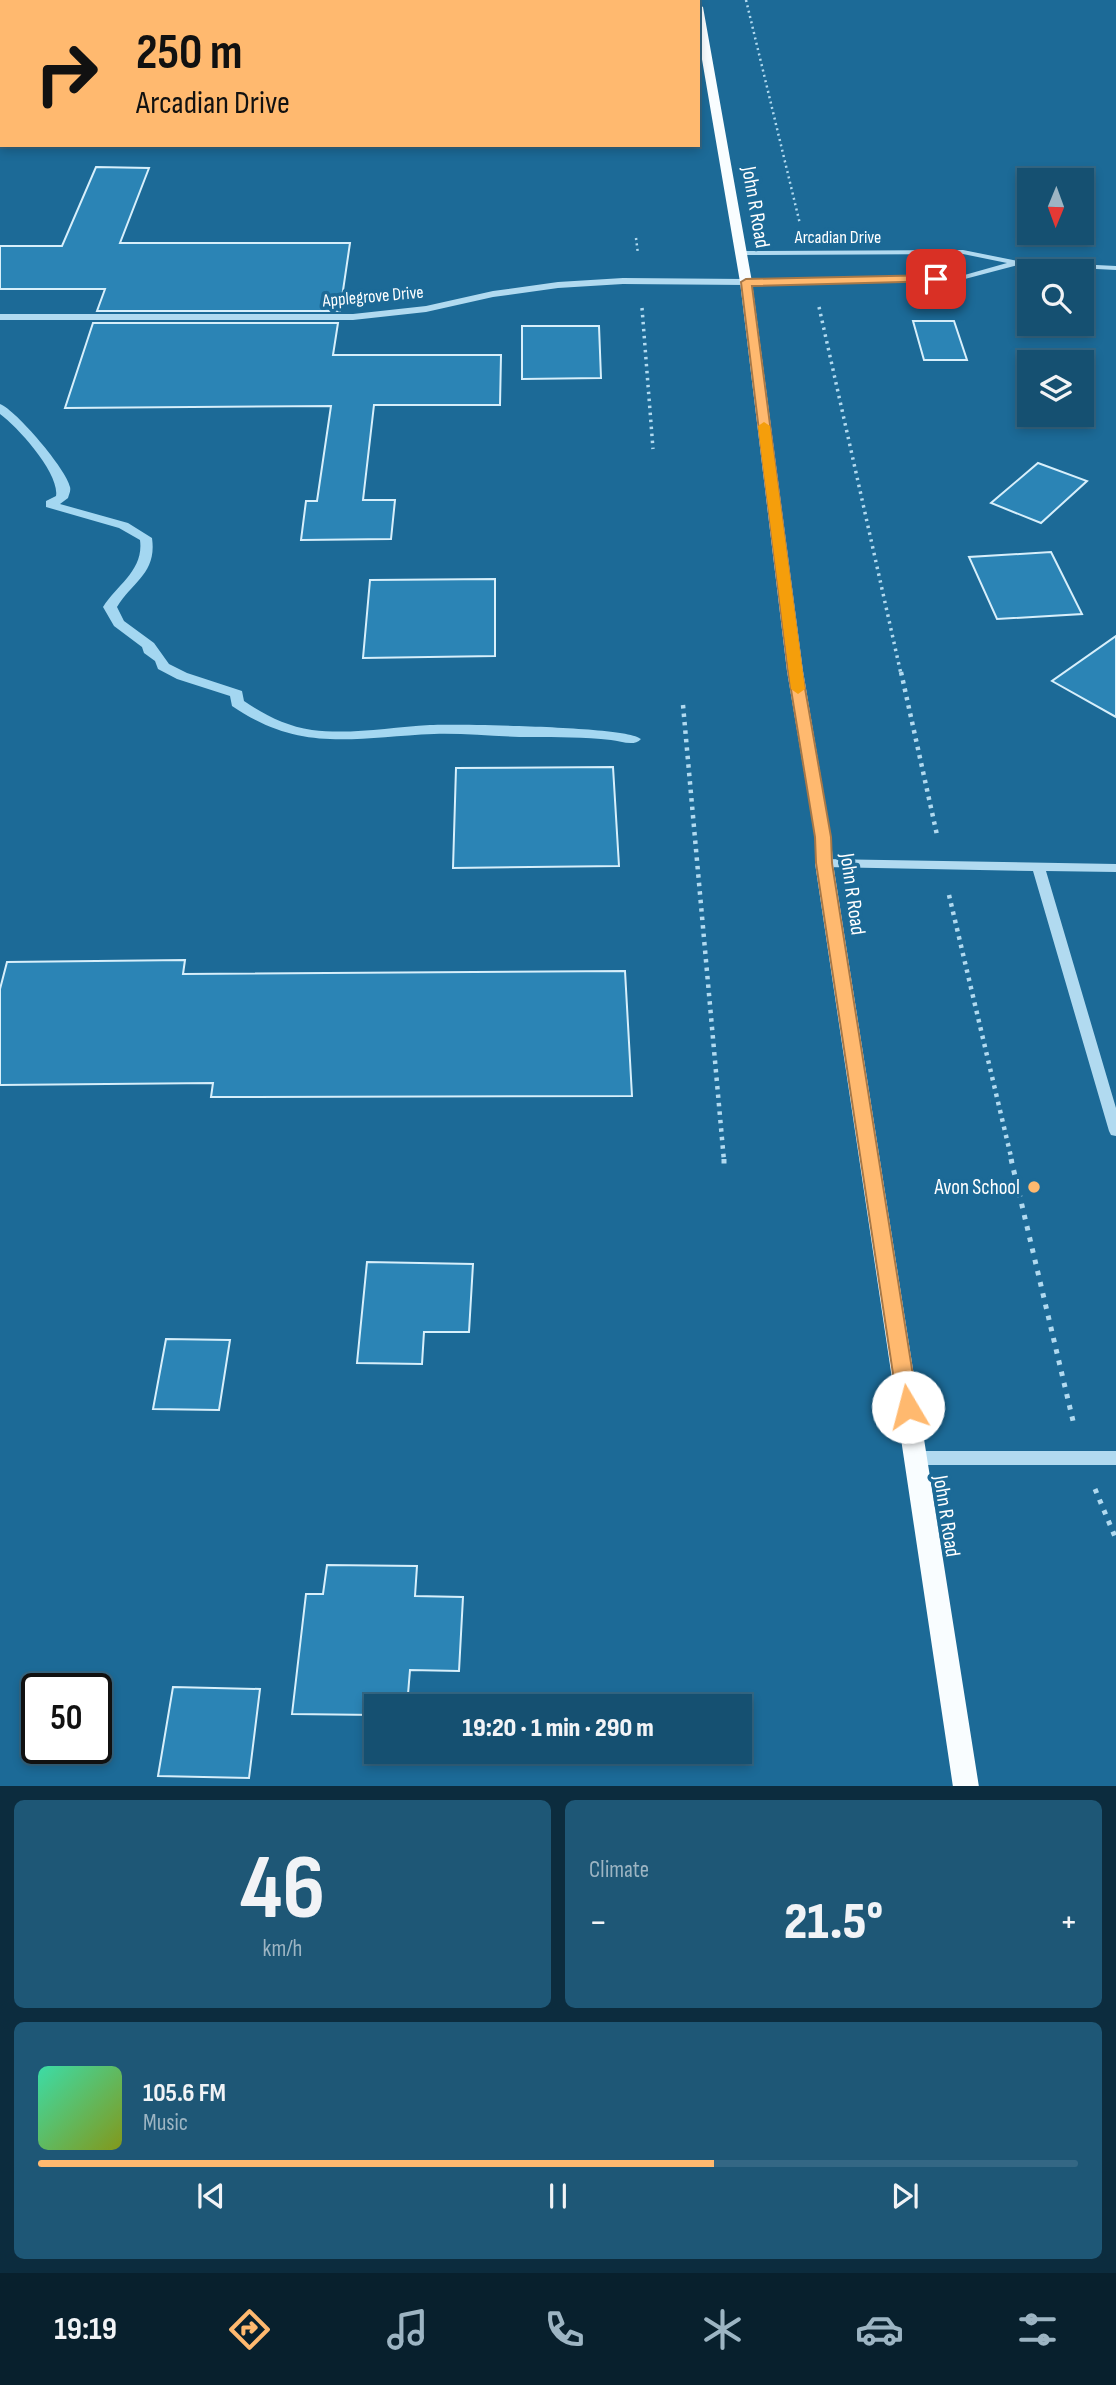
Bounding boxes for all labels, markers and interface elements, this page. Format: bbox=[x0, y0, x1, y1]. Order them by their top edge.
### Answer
text: 250 m bbox=[136, 24, 242, 83]
icon: right bbox=[21, 28, 112, 119]
text: Arcadian Drive bbox=[136, 84, 290, 123]
street label: John R Road bbox=[736, 163, 775, 250]
north arrow bbox=[1017, 168, 1094, 245]
map controls bbox=[1017, 168, 1094, 427]
street label: Arcadian Drive bbox=[794, 227, 881, 248]
pin bbox=[906, 249, 966, 309]
button: search bbox=[1017, 259, 1094, 336]
icon: arrive bbox=[917, 260, 955, 298]
street label: Applegrove Drive bbox=[321, 282, 424, 311]
button: layers bbox=[1017, 350, 1094, 427]
street label: John R Road bbox=[834, 851, 871, 937]
place label: Avon School bbox=[934, 1175, 1020, 1200]
marker: Avon School bbox=[1026, 1179, 1042, 1195]
position arrow bbox=[871, 1370, 945, 1444]
street label: John R Road bbox=[928, 1472, 965, 1559]
speed limit sign: 50 bbox=[21, 1673, 112, 1764]
text: 19:20 · 1 min · 290 m bbox=[462, 1713, 654, 1744]
text: 46 bbox=[240, 1835, 325, 1944]
text: Climate bbox=[589, 1856, 649, 1884]
text: 21.5° bbox=[784, 1891, 883, 1954]
text: − bbox=[589, 1900, 608, 1945]
text: + bbox=[1059, 1900, 1078, 1945]
text: km/h bbox=[263, 1935, 302, 1963]
text: 105.6 FM bbox=[143, 2078, 226, 2109]
text: Music bbox=[143, 2109, 188, 2137]
icon: previous bbox=[192, 2177, 230, 2215]
icon: pause bbox=[539, 2177, 577, 2215]
icon: next bbox=[886, 2177, 924, 2215]
icon: directions bbox=[225, 2305, 274, 2354]
icon: music bbox=[383, 2305, 432, 2354]
icon: phone bbox=[540, 2305, 589, 2354]
icon: climate bbox=[698, 2305, 747, 2354]
icon: car bbox=[855, 2305, 904, 2354]
icon: filters bbox=[1013, 2305, 1062, 2354]
text: 19:19 bbox=[54, 2310, 117, 2349]

